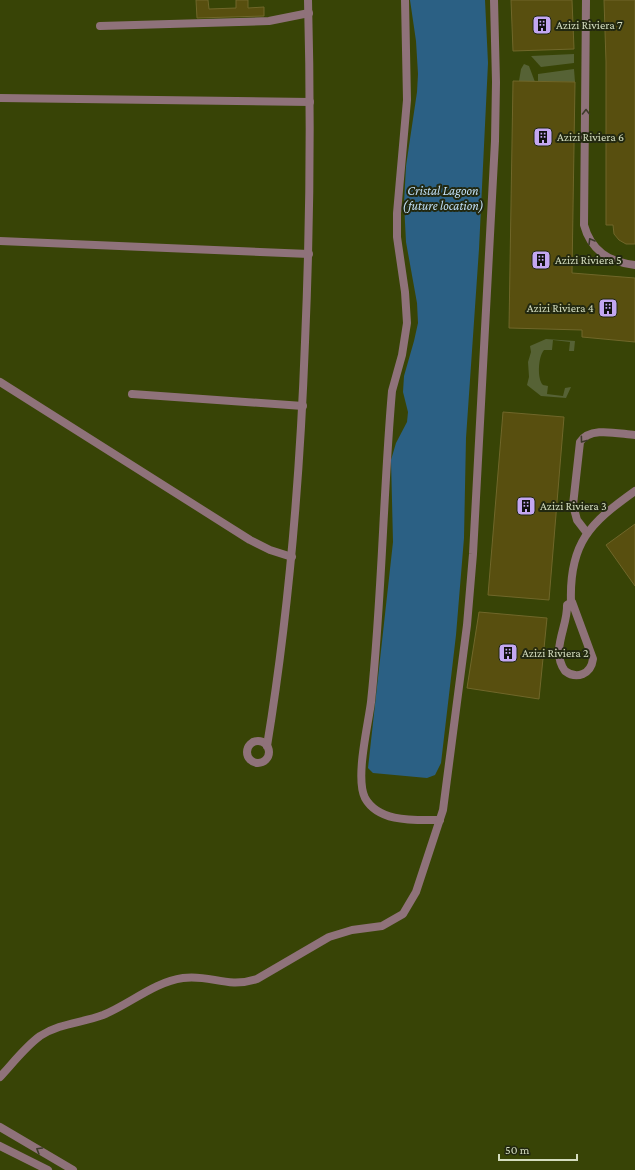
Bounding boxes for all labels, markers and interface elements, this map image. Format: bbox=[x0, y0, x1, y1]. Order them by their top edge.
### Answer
building icon: Azizi Riviera 7 bbox=[531, 14, 553, 36]
place label: Azizi Riviera 7 bbox=[556, 18, 623, 32]
one-way arrow bbox=[582, 109, 590, 115]
building icon: Azizi Riviera 6 bbox=[532, 126, 554, 148]
place label: Azizi Riviera 6 bbox=[557, 130, 624, 144]
water label: Cristal Lagoon (future location) bbox=[403, 183, 483, 214]
one-way arrow bbox=[588, 238, 595, 245]
building icon: Azizi Riviera 5 bbox=[530, 249, 552, 271]
place label: Azizi Riviera 5 bbox=[555, 253, 622, 267]
building icon: Azizi Riviera 4 bbox=[597, 297, 619, 319]
place label: Azizi Riviera 4 bbox=[527, 301, 594, 315]
one-way arrow bbox=[581, 436, 588, 443]
building icon: Azizi Riviera 3 bbox=[515, 495, 537, 517]
place label: Azizi Riviera 3 bbox=[540, 499, 607, 513]
building icon: Azizi Riviera 2 bbox=[497, 642, 519, 664]
place label: Azizi Riviera 2 bbox=[522, 646, 589, 660]
scale bar bbox=[499, 1136, 577, 1162]
text: 50 m bbox=[505, 1143, 530, 1157]
one-way arrow bbox=[36, 1148, 43, 1155]

